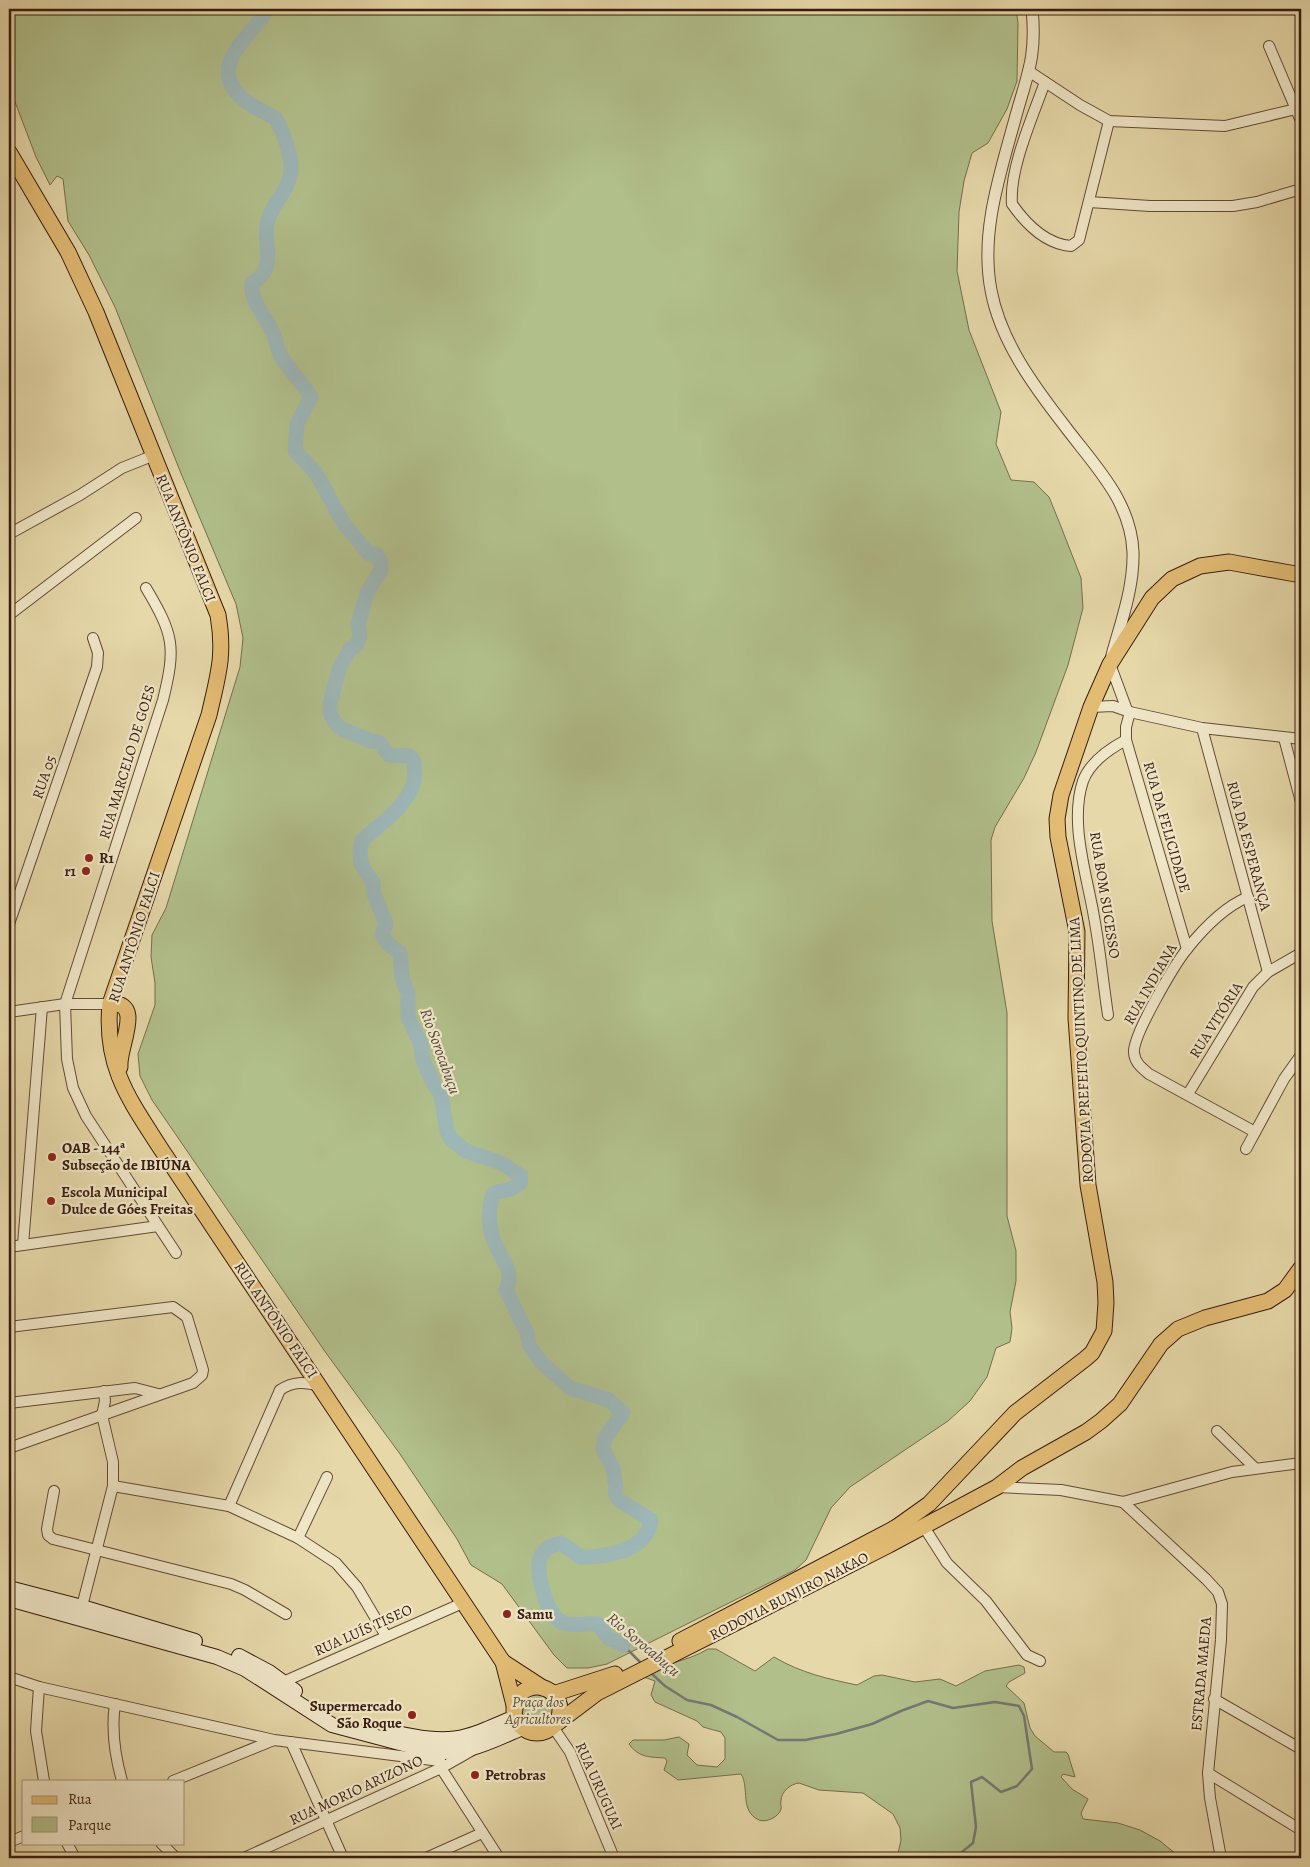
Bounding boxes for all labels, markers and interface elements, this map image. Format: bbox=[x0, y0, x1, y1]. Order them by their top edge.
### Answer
street label: RUA ANTÔNIO FALCI bbox=[151, 471, 221, 605]
street label: RUA MARCELO DE GOES bbox=[94, 683, 160, 841]
street label: RUA 05 bbox=[27, 752, 61, 802]
street label: RUA DA FELICIDADE bbox=[1139, 759, 1195, 895]
street label: RUA DA ESPERANÇA bbox=[1222, 779, 1276, 913]
street label: RUA BOM SUCESSO bbox=[1085, 830, 1125, 960]
place label: R1 bbox=[99, 848, 115, 868]
marker: R1 bbox=[83, 852, 95, 864]
place label: r1 bbox=[64, 861, 77, 881]
marker: r1 bbox=[80, 865, 92, 877]
street label: RUA ANTÔNIO FALCI bbox=[103, 869, 165, 1005]
street label: RODOVIA PREFEITO QUINTINO DE LIMA bbox=[1064, 916, 1098, 1183]
street label: RUA INDIANA bbox=[1119, 939, 1181, 1028]
street label: RUA VITÓRIA bbox=[1185, 978, 1248, 1062]
water label: Rio Sorocabuçu bbox=[414, 1005, 466, 1097]
place label: OAB - 144ª Subseção de IBIÚNA bbox=[62, 1138, 191, 1175]
marker: OAB - 144ª Subseção de IBIÚNA bbox=[46, 1151, 58, 1163]
place label: Escola Municipal Dulce de Góes Freitas bbox=[61, 1182, 193, 1219]
marker: Escola Municipal Dulce de Góes Freitas bbox=[45, 1195, 57, 1207]
street label: RUA ANTÔNIO FALCI bbox=[230, 1258, 322, 1382]
street label: RODOVIA BUNJIRO NAKAO bbox=[706, 1547, 872, 1645]
street label: RUA LUÍS TISEO bbox=[311, 1599, 415, 1661]
place label: Samu bbox=[517, 1604, 554, 1624]
water label: Rio Sorocabuçu bbox=[602, 1607, 685, 1682]
marker: Samu bbox=[501, 1608, 513, 1620]
street label: ESTRADA MAEDA bbox=[1186, 1616, 1216, 1732]
park label: Praça dos Agricultores bbox=[504, 1692, 571, 1729]
place label: Supermercado São Roque bbox=[310, 1696, 402, 1733]
marker: Supermercado São Roque bbox=[406, 1709, 418, 1721]
street label: RUA URUGUAI bbox=[571, 1739, 627, 1833]
street label: RUA MORIO ARIZONO bbox=[286, 1750, 426, 1830]
place label: Petrobras bbox=[485, 1765, 546, 1785]
marker: Petrobras bbox=[469, 1769, 481, 1781]
legend bbox=[22, 1780, 185, 1844]
text: Rua bbox=[68, 1789, 92, 1809]
text: Parque bbox=[68, 1815, 111, 1835]

